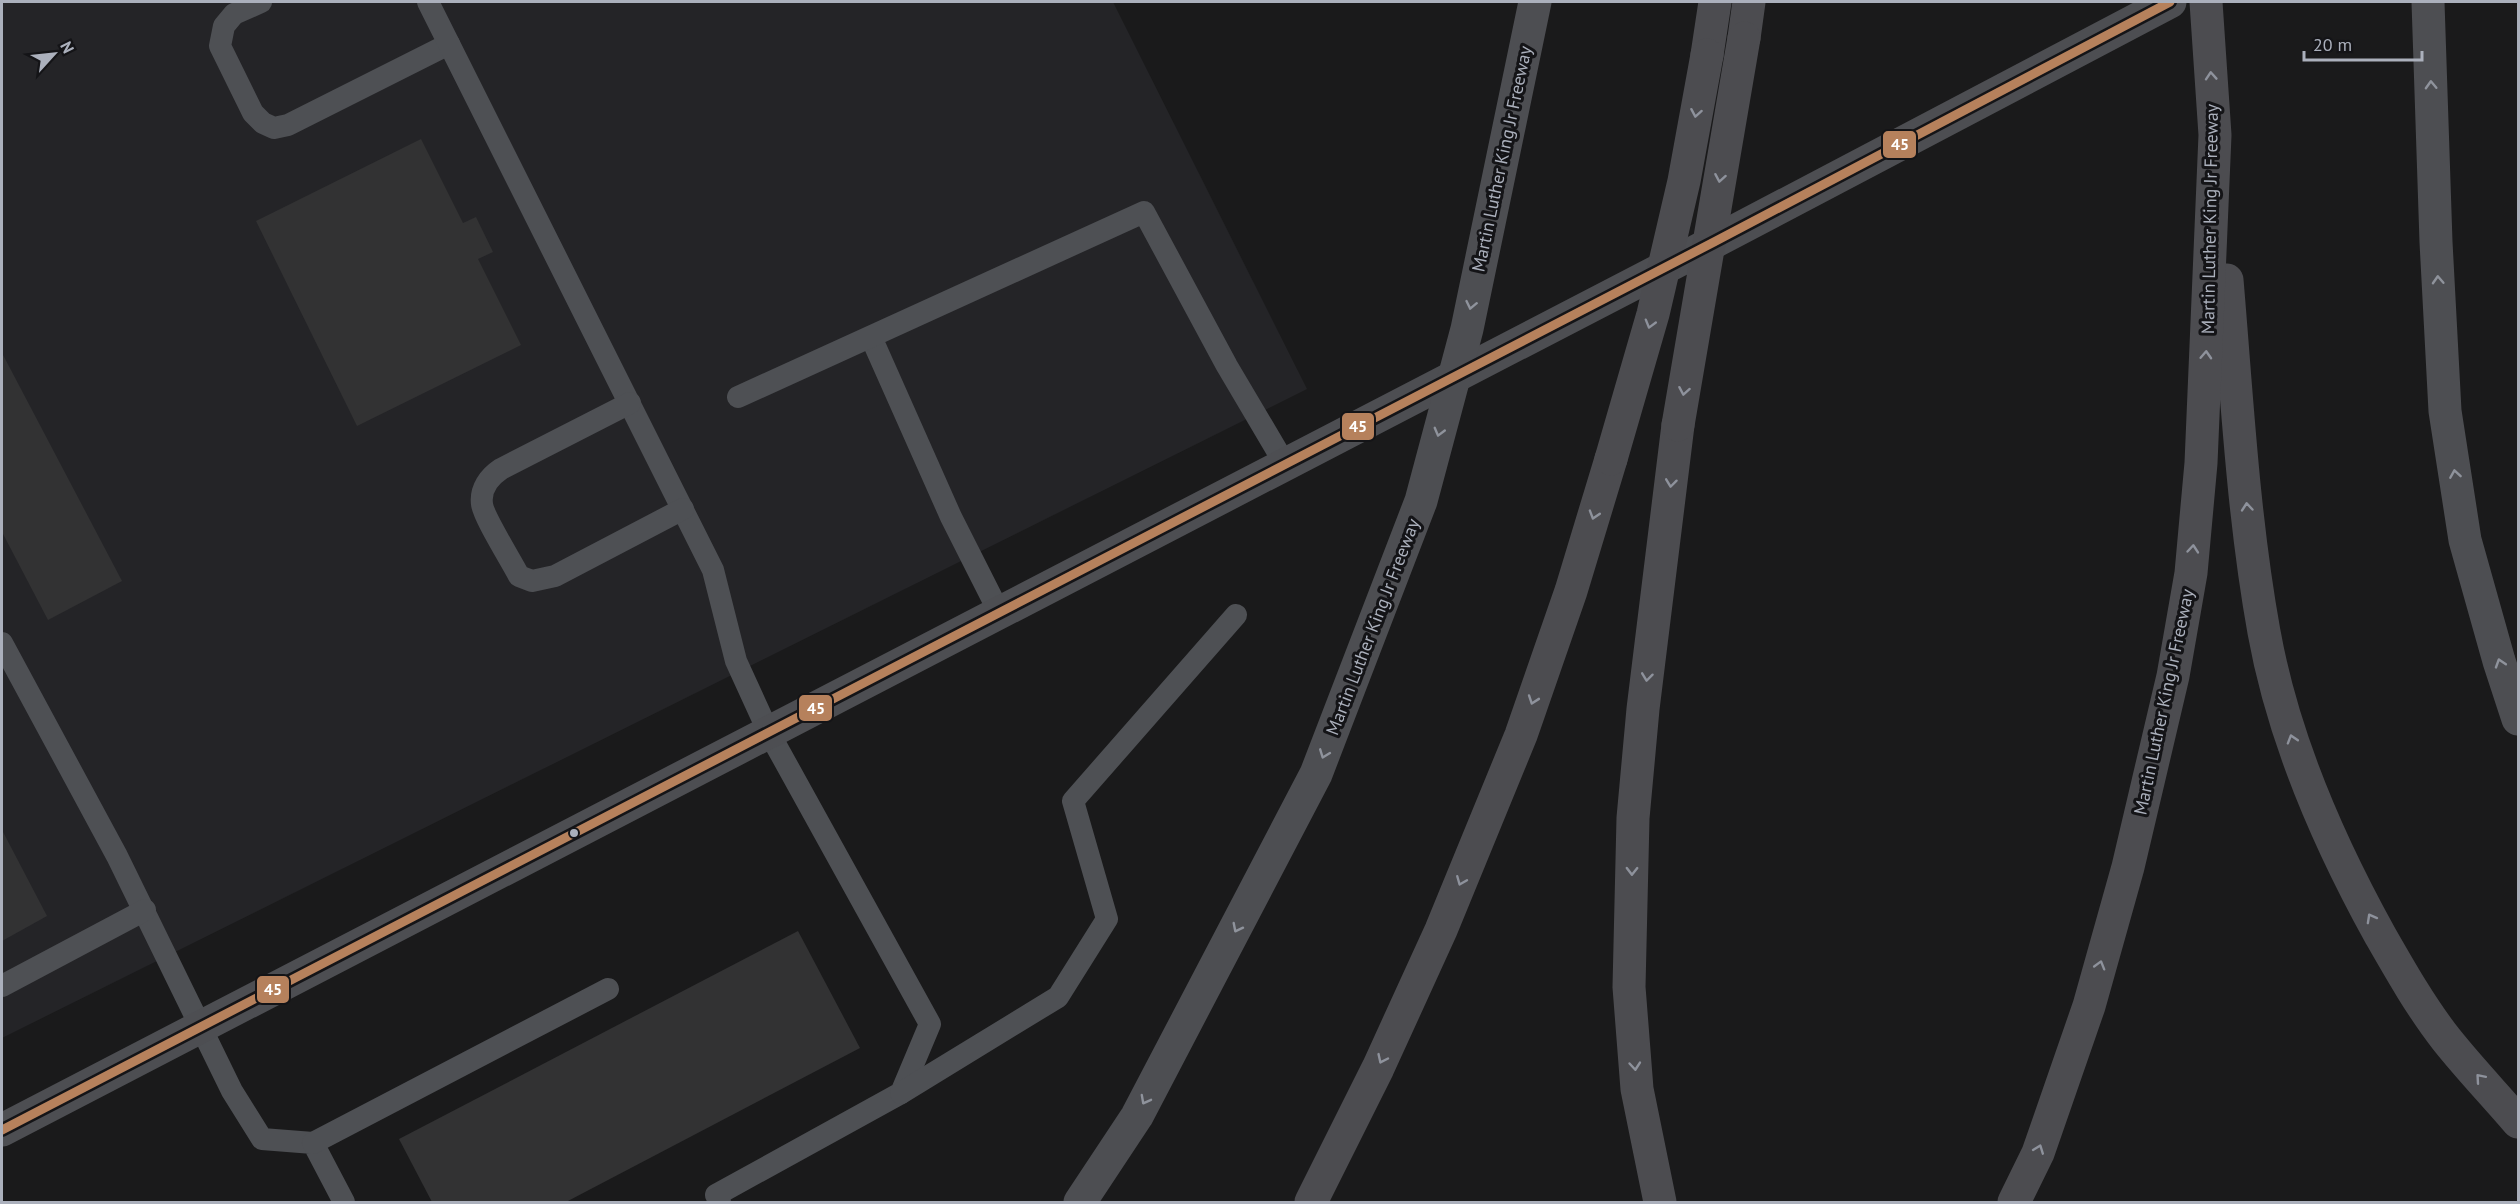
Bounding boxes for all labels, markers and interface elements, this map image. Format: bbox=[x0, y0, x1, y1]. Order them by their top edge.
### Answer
north arrow bbox=[24, 24, 84, 84]
scale bar bbox=[2304, 24, 2422, 62]
text: 20 m bbox=[2313, 33, 2352, 56]
text: N bbox=[56, 38, 79, 56]
street label: Martin Luther King Jr Freeway bbox=[1466, 43, 1537, 274]
one-way arrow bbox=[2205, 72, 2218, 81]
one-way arrow bbox=[2425, 80, 2437, 89]
street label: Martin Luther King Jr Freeway bbox=[2196, 103, 2223, 334]
one-way arrow bbox=[1690, 108, 1703, 118]
line badge: 45 bbox=[1882, 130, 1917, 159]
text: 45 bbox=[1891, 134, 1909, 154]
one-way arrow bbox=[1714, 173, 1727, 183]
one-way arrow bbox=[2431, 275, 2444, 284]
one-way arrow bbox=[1466, 300, 1479, 310]
one-way arrow bbox=[1645, 318, 1657, 329]
one-way arrow bbox=[2200, 350, 2213, 359]
one-way arrow bbox=[1678, 386, 1691, 396]
line badge: 45 bbox=[1341, 412, 1375, 441]
text: 45 bbox=[1349, 416, 1367, 436]
one-way arrow bbox=[1434, 426, 1446, 437]
one-way arrow bbox=[2449, 469, 2461, 478]
one-way arrow bbox=[1665, 479, 1677, 488]
one-way arrow bbox=[2241, 503, 2254, 512]
one-way arrow bbox=[1589, 509, 1601, 520]
street label: Martin Luther King Jr Freeway bbox=[1321, 515, 1425, 738]
one-way arrow bbox=[2186, 545, 2199, 554]
street label: Martin Luther King Jr Freeway bbox=[2128, 586, 2199, 817]
one-way arrow bbox=[2494, 658, 2507, 669]
one-way arrow bbox=[1641, 672, 1653, 681]
line badge: 45 bbox=[798, 694, 833, 722]
one-way arrow bbox=[1528, 694, 1541, 705]
text: 45 bbox=[807, 698, 825, 718]
one-way arrow bbox=[2287, 734, 2299, 745]
one-way arrow bbox=[1319, 748, 1331, 759]
unlabelled marker bbox=[568, 827, 580, 839]
one-way arrow bbox=[1626, 867, 1638, 876]
one-way arrow bbox=[1456, 875, 1468, 886]
one-way arrow bbox=[2367, 913, 2378, 924]
one-way arrow bbox=[1232, 922, 1244, 933]
one-way arrow bbox=[2093, 960, 2106, 970]
line badge: 45 bbox=[256, 975, 290, 1004]
text: 45 bbox=[264, 979, 282, 999]
one-way arrow bbox=[1377, 1053, 1389, 1064]
one-way arrow bbox=[1628, 1061, 1641, 1070]
one-way arrow bbox=[2476, 1074, 2487, 1085]
one-way arrow bbox=[1141, 1094, 1152, 1105]
one-way arrow bbox=[2032, 1145, 2044, 1156]

